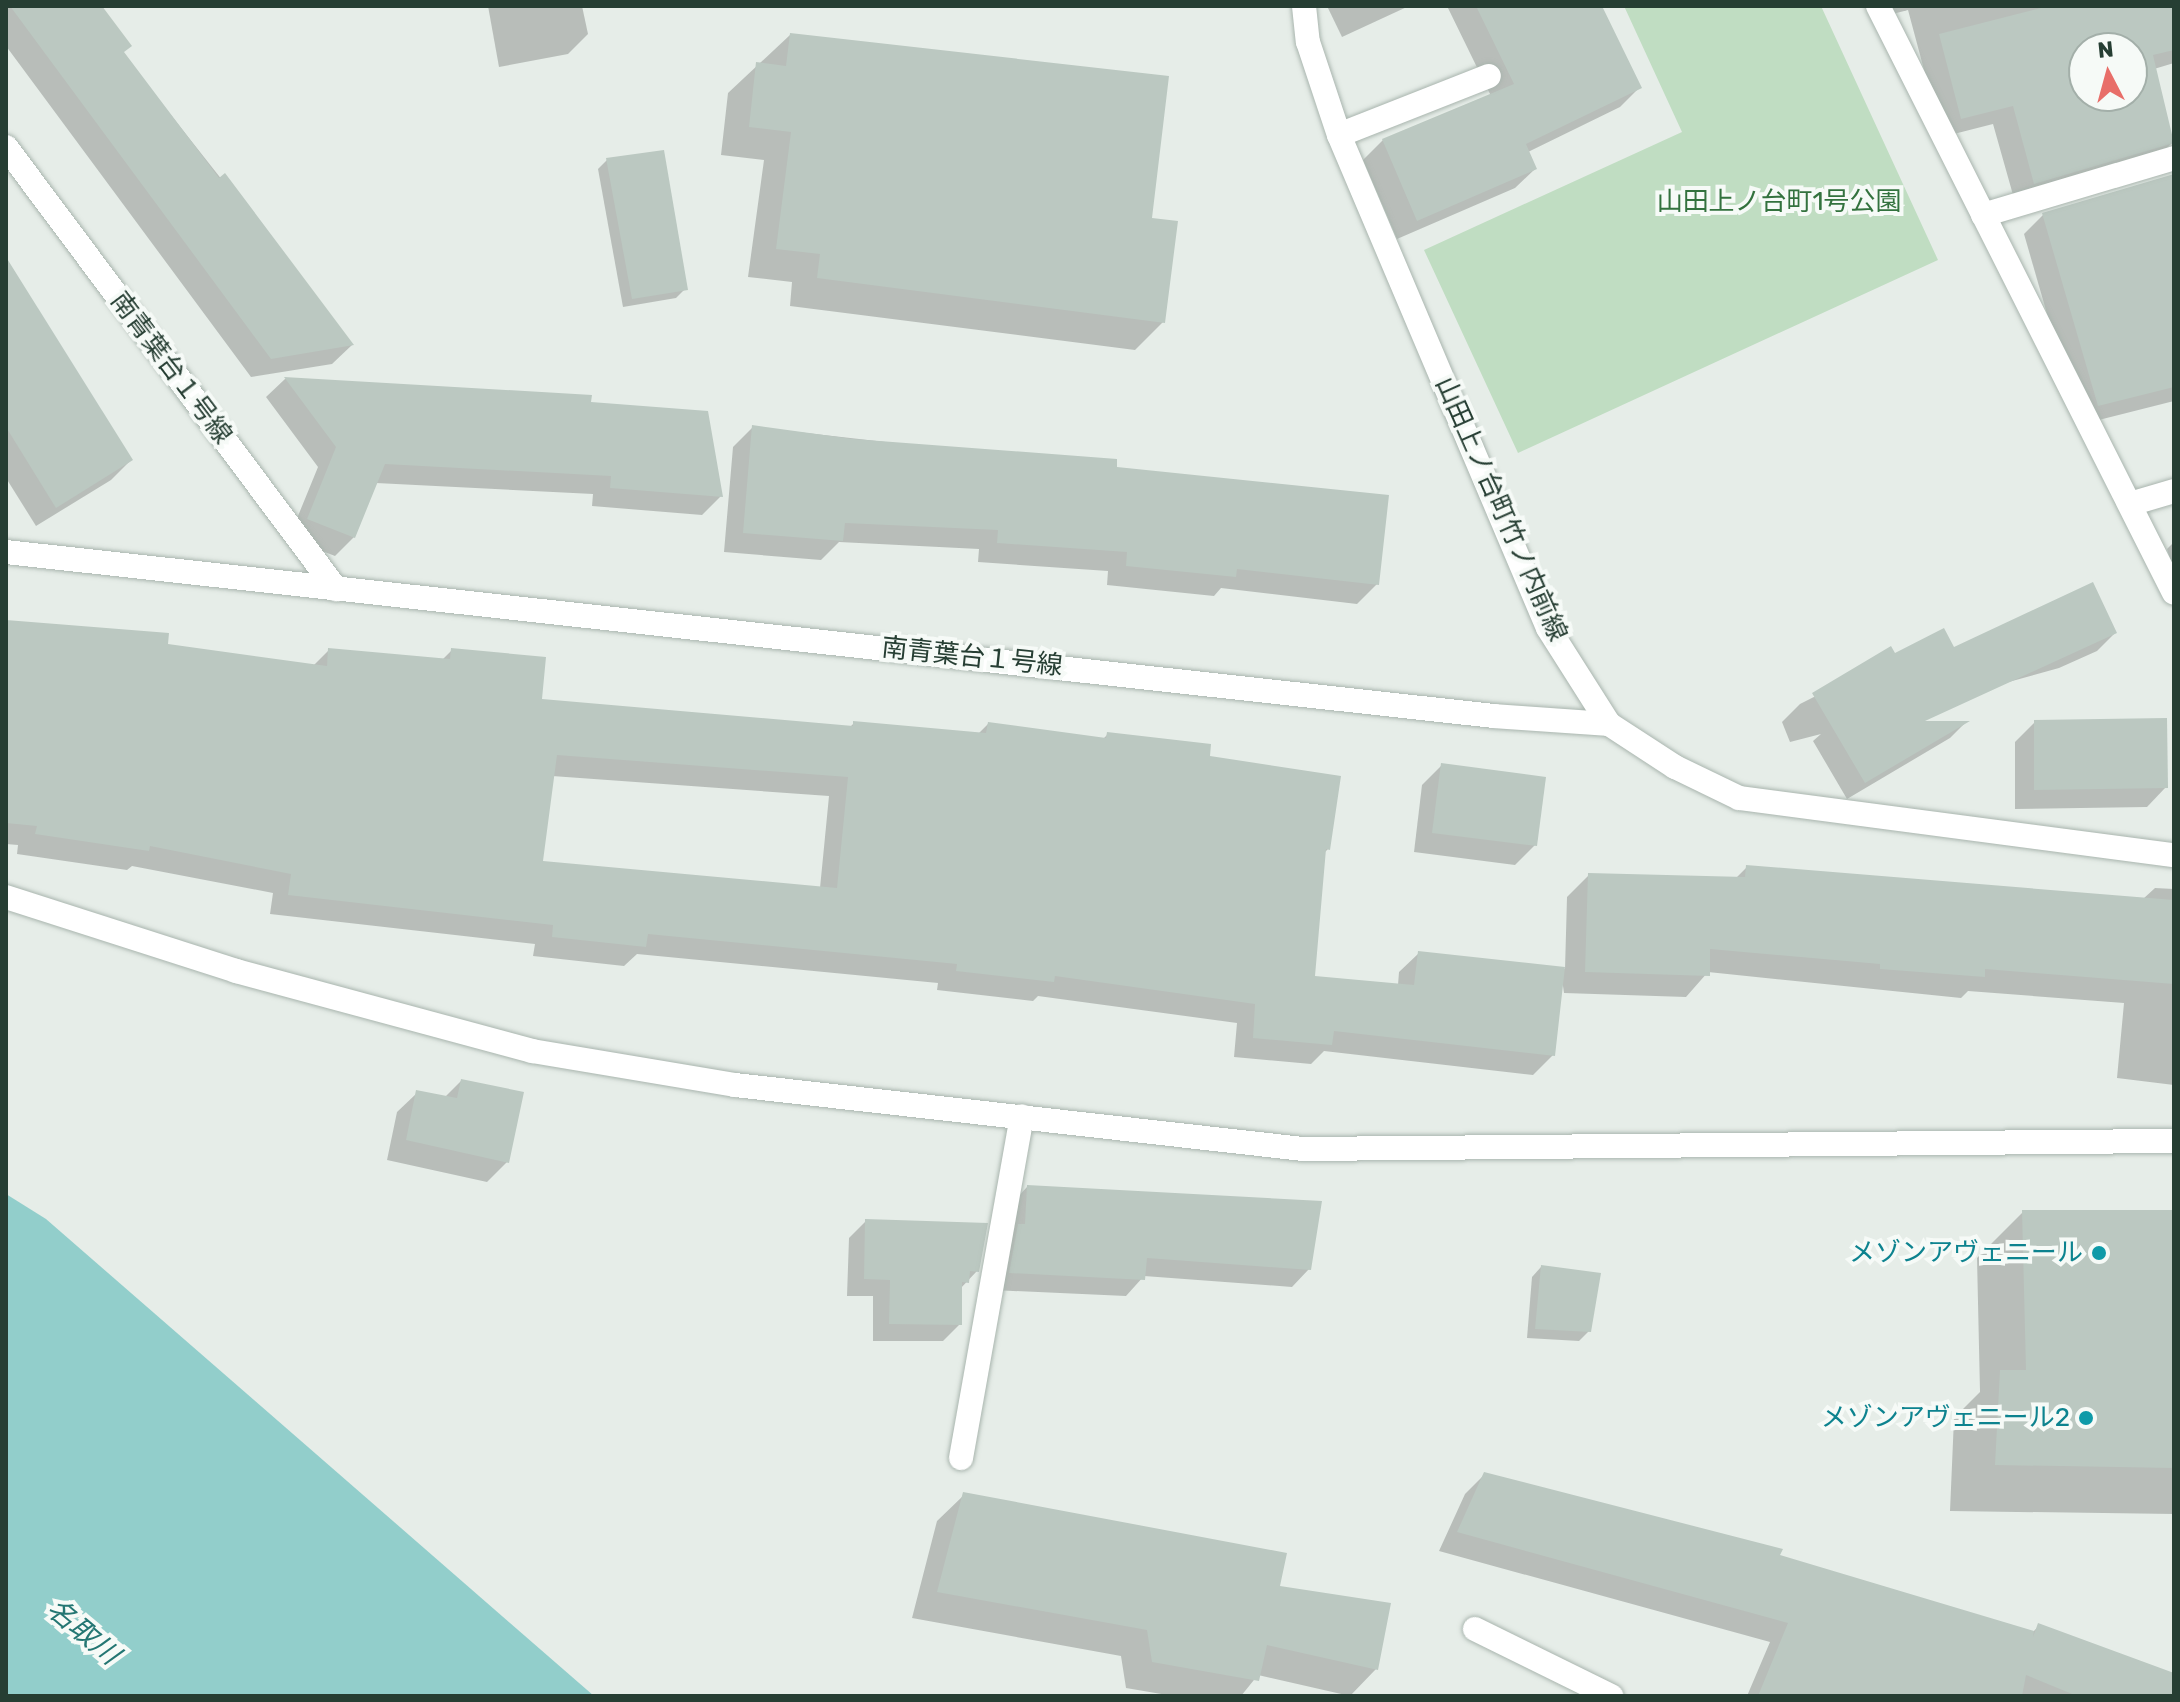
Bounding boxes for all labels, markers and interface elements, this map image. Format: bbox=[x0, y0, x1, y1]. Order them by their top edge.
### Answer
north arrow bbox=[2068, 32, 2148, 112]
text: N bbox=[2096, 35, 2115, 64]
park label: 山田上ノ台町1号公園 bbox=[1656, 186, 1902, 218]
street label: 南青葉台１号線 bbox=[104, 286, 238, 450]
street label: 山田上ノ台町竹ノ内前線 bbox=[1429, 372, 1573, 646]
street label: 南青葉台１号線 bbox=[880, 632, 1064, 682]
place label: メゾンアヴェニール bbox=[1849, 1237, 2083, 1269]
marker: メゾンアヴェニール bbox=[2090, 1244, 2108, 1262]
place label: メゾンアヴェニール2 bbox=[1821, 1402, 2070, 1434]
marker: メゾンアヴェニール2 bbox=[2077, 1409, 2095, 1427]
water label: 名取川 bbox=[40, 1592, 126, 1672]

